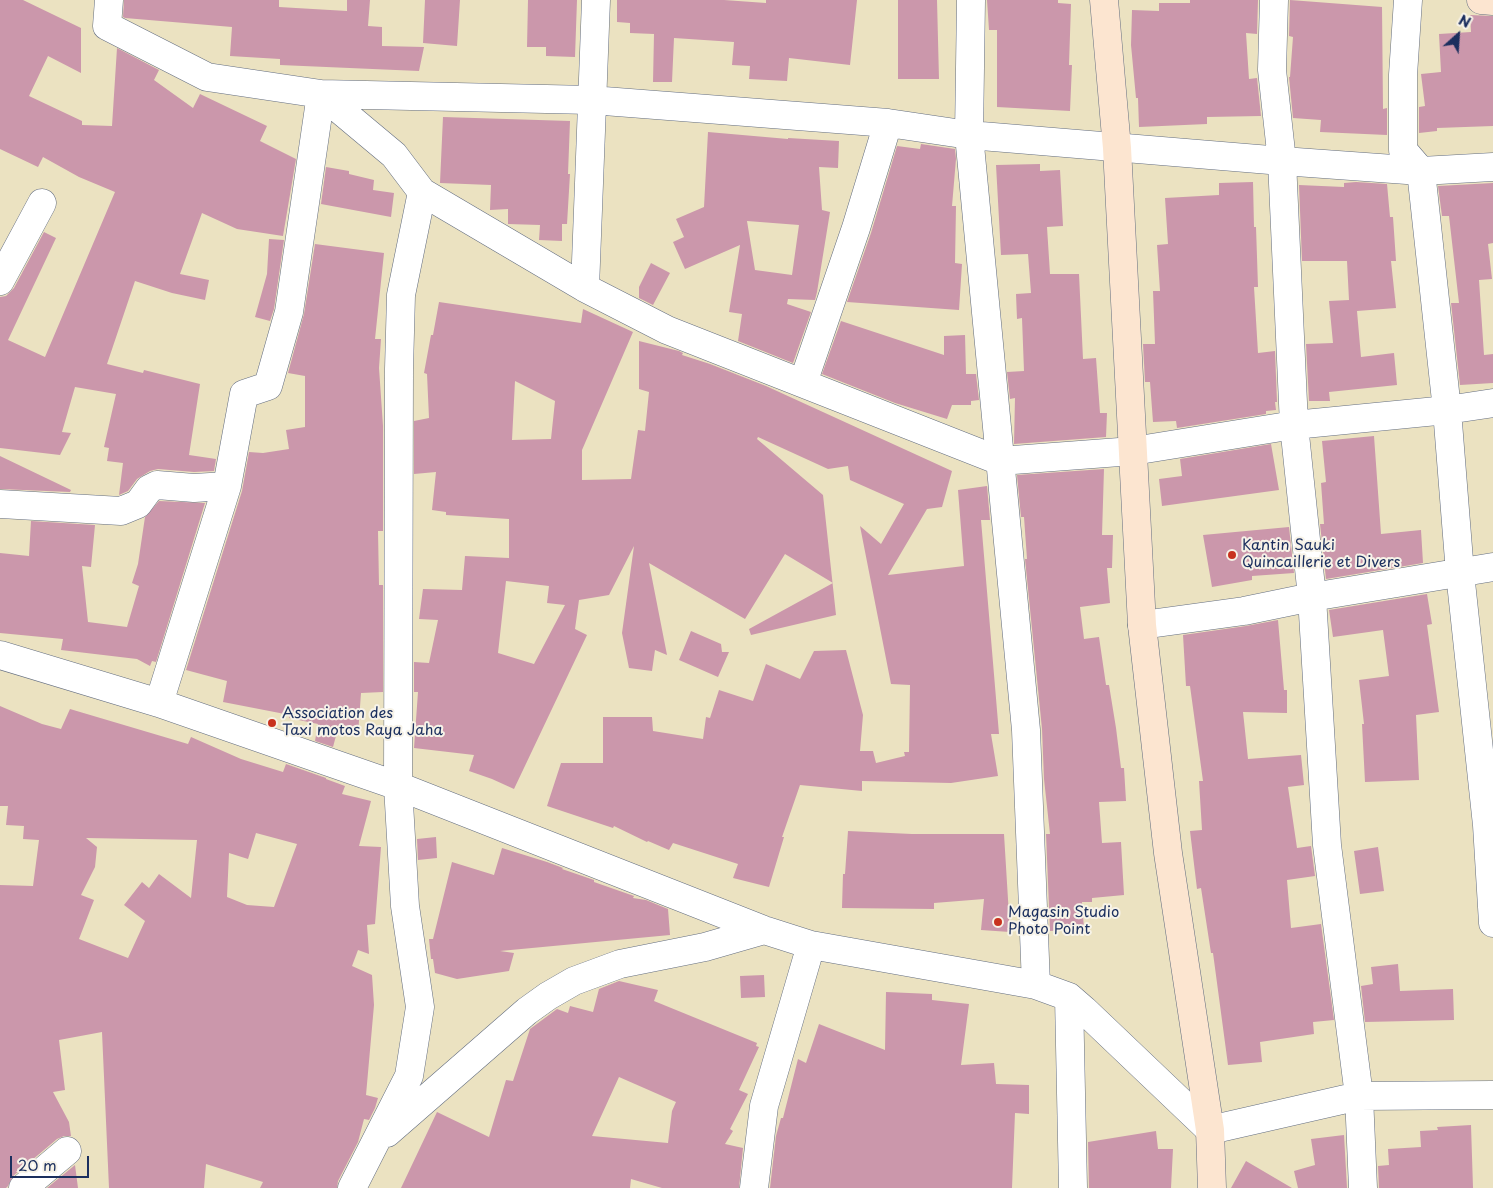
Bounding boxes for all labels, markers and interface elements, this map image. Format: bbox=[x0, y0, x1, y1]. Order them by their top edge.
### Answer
text: N bbox=[1455, 9, 1474, 33]
north arrow bbox=[1433, 10, 1483, 60]
place label: Kantin Sauki Quincaillerie et Divers bbox=[1242, 537, 1400, 572]
marker: Kantin Sauki Quincaillerie et Divers bbox=[1226, 549, 1238, 561]
place label: Association des Taxi motos Raya Jaha bbox=[282, 705, 443, 740]
marker: Association des Taxi motos Raya Jaha bbox=[266, 717, 278, 729]
place label: Magasin Studio Photo Point bbox=[1008, 904, 1119, 939]
marker: Magasin Studio Photo Point bbox=[992, 916, 1004, 928]
scale bar bbox=[12, 1146, 91, 1178]
text: 20 m bbox=[18, 1153, 57, 1176]

